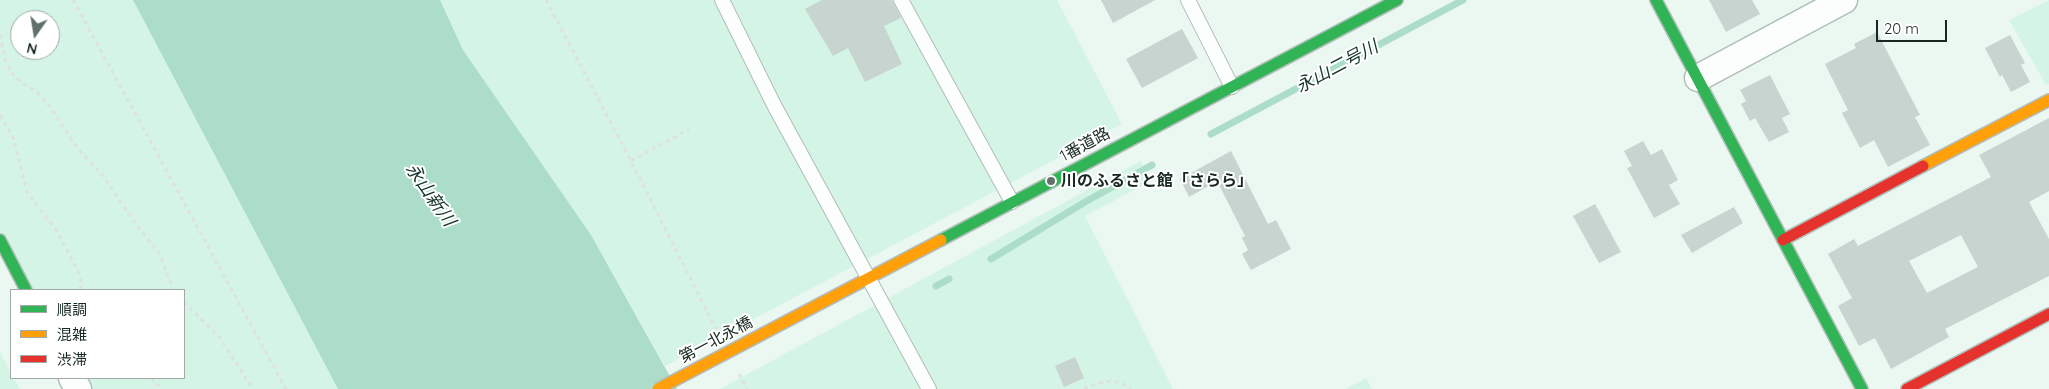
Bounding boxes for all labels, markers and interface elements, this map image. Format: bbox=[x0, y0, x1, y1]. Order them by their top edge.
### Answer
north arrow bbox=[10, 10, 60, 60]
scale bar bbox=[1879, 10, 1950, 42]
text: 20 m bbox=[1884, 19, 1919, 38]
water label: 永山二号川 bbox=[1292, 36, 1382, 98]
text: N bbox=[25, 39, 39, 59]
street label: 1番道路 bbox=[1057, 124, 1113, 166]
water label: 永山新川 bbox=[401, 159, 459, 231]
place label: 川のふるさと館「さらら」 bbox=[1061, 171, 1253, 191]
marker: 川のふるさと館「さらら」 bbox=[1045, 175, 1057, 187]
legend bbox=[10, 289, 185, 379]
text: 順調 bbox=[57, 300, 87, 319]
street label: 第一北永橋 bbox=[676, 313, 756, 367]
text: 混雑 bbox=[57, 325, 87, 344]
text: 渋滞 bbox=[57, 350, 87, 369]

